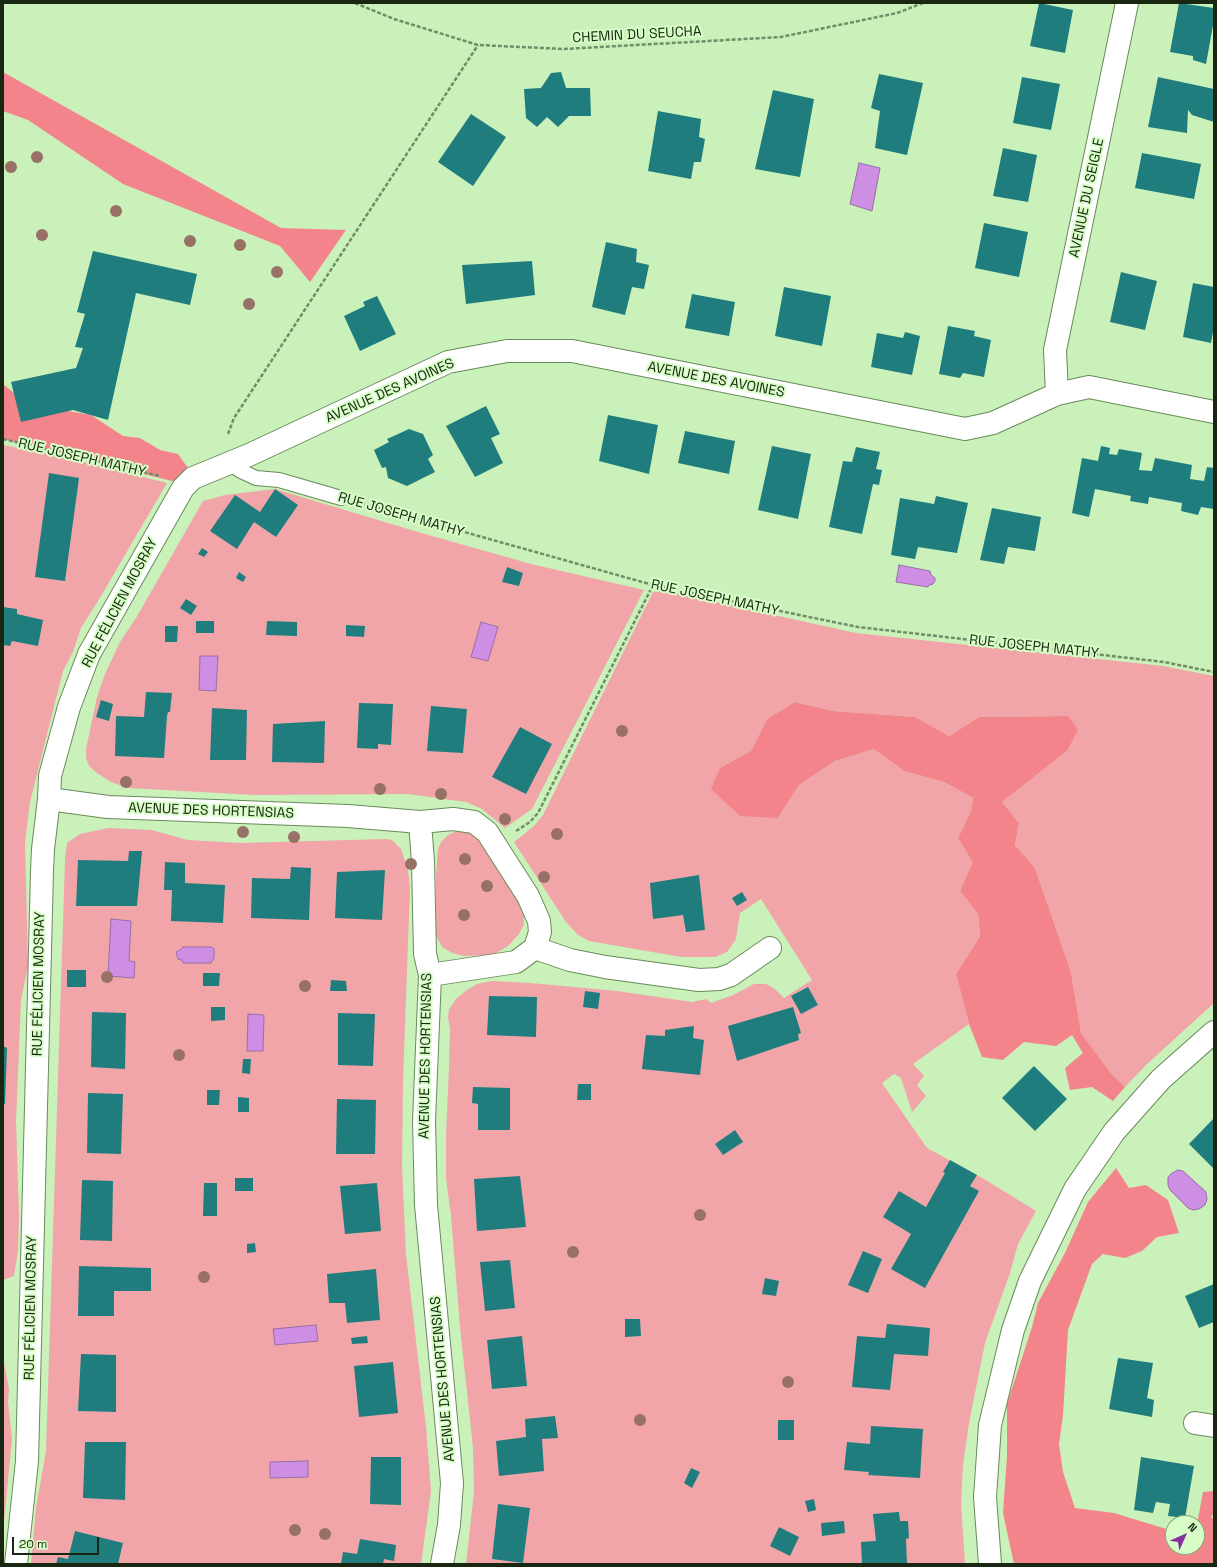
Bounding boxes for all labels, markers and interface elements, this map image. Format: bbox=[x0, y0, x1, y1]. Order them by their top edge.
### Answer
street label: CHEMIN DU SEUCHA bbox=[572, 23, 702, 47]
street label: AVENUE DU SEIGLE bbox=[1066, 137, 1108, 259]
street label: AVENUE DES AVOINES bbox=[323, 355, 457, 427]
street label: AVENUE DES AVOINES bbox=[646, 358, 786, 402]
street label: RUE JOSEPH MATHY bbox=[16, 435, 148, 481]
street label: RUE JOSEPH MATHY bbox=[336, 489, 466, 541]
street label: RUE FÉLICIEN MOSRAY bbox=[79, 535, 161, 671]
street label: RUE JOSEPH MATHY bbox=[649, 576, 781, 620]
street label: RUE JOSEPH MATHY bbox=[968, 632, 1100, 662]
street label: AVENUE DES HORTENSIAS bbox=[128, 800, 294, 822]
street label: RUE FÉLICIEN MOSRAY bbox=[29, 912, 49, 1056]
street label: AVENUE DES HORTENSIAS bbox=[416, 973, 436, 1139]
street label: RUE FÉLICIEN MOSRAY bbox=[21, 1236, 41, 1380]
street label: AVENUE DES HORTENSIAS bbox=[427, 1296, 459, 1462]
north arrow bbox=[1165, 1515, 1205, 1555]
text: N bbox=[1185, 1520, 1200, 1535]
scale bar bbox=[14, 1529, 101, 1555]
text: 20 m bbox=[19, 1536, 47, 1552]

